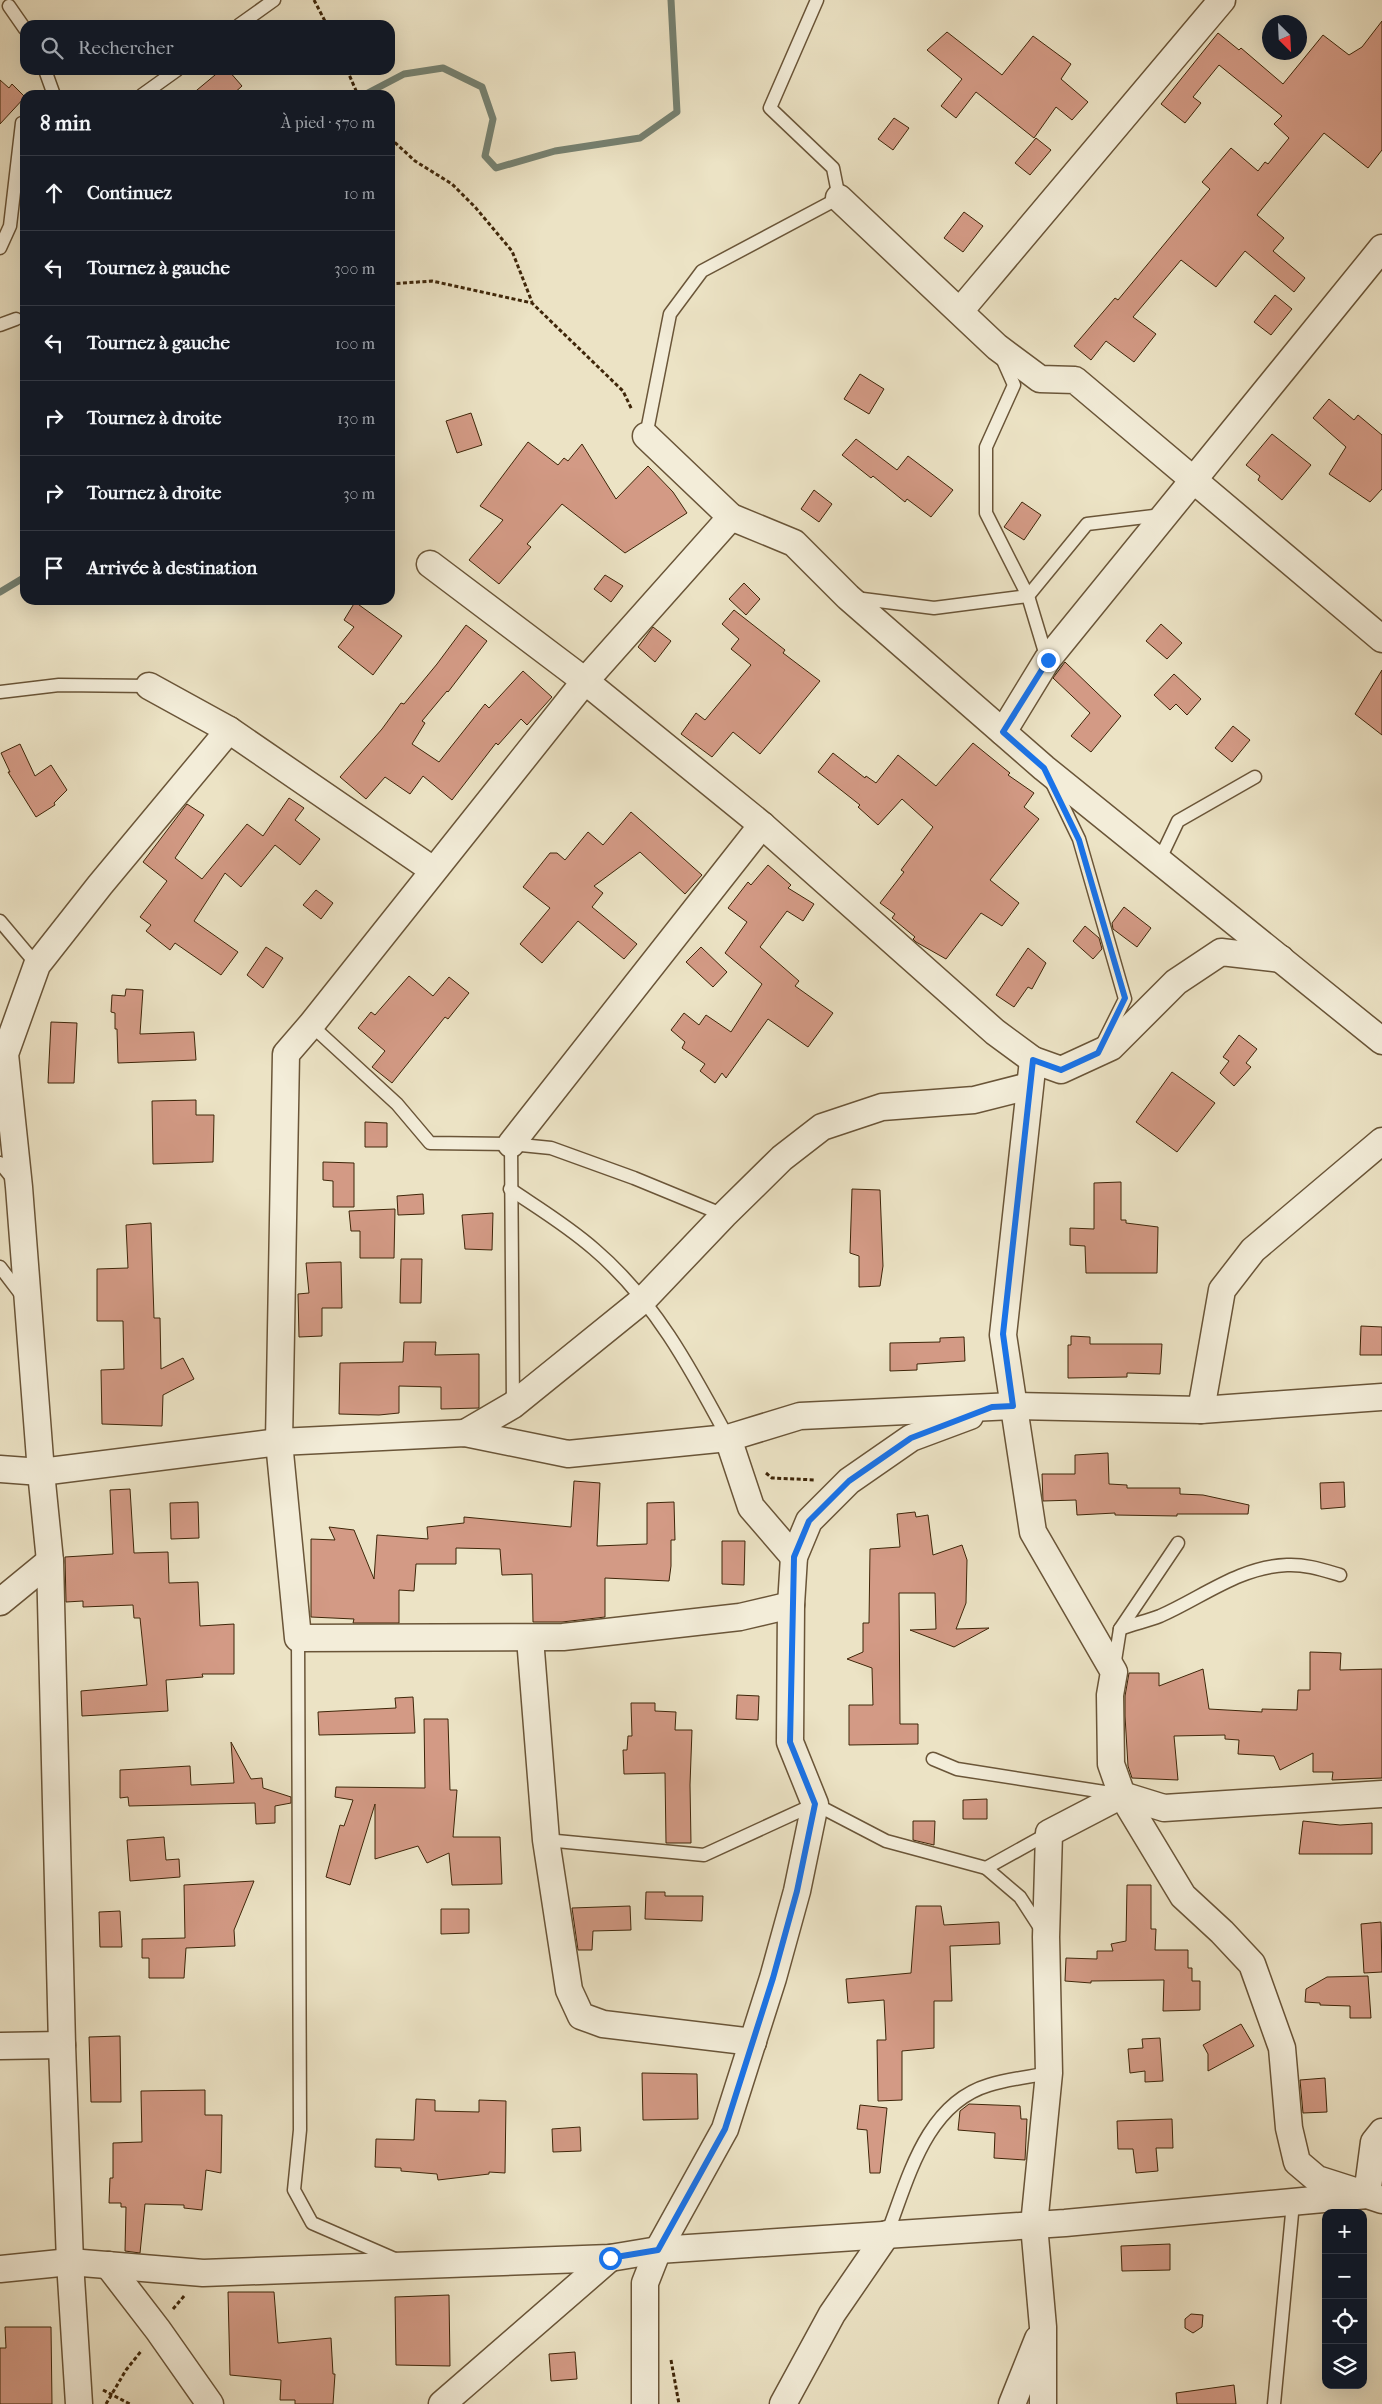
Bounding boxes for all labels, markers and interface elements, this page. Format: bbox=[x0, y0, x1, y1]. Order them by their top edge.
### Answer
north arrow bbox=[1262, 15, 1307, 60]
search box bbox=[20, 20, 395, 75]
icon: search bbox=[38, 34, 66, 62]
text: Rechercher bbox=[78, 37, 174, 59]
text: 8 min bbox=[40, 111, 91, 135]
text: À pied · 570 m bbox=[281, 113, 375, 132]
icon: ahead bbox=[40, 179, 68, 207]
text: Continuez bbox=[87, 182, 172, 204]
text: 10 m bbox=[344, 184, 375, 203]
icon: left bbox=[40, 254, 68, 282]
text: Tournez à gauche bbox=[87, 257, 230, 279]
text: 300 m bbox=[334, 259, 375, 278]
icon: left bbox=[40, 329, 68, 357]
text: Tournez à gauche bbox=[87, 332, 230, 354]
text: 100 m bbox=[335, 334, 375, 353]
icon: right bbox=[40, 404, 68, 432]
text: Tournez à droite bbox=[87, 407, 221, 429]
text: 130 m bbox=[337, 409, 375, 428]
icon: right bbox=[40, 479, 68, 507]
text: Tournez à droite bbox=[87, 482, 221, 504]
text: 30 m bbox=[343, 484, 375, 503]
icon: arrive bbox=[40, 554, 68, 582]
text: Arrivée à destination bbox=[87, 557, 257, 579]
route end bbox=[1037, 649, 1060, 672]
map controls bbox=[1322, 2209, 1367, 2389]
button: + bbox=[1322, 2209, 1367, 2254]
route start bbox=[599, 2247, 622, 2270]
button: − bbox=[1322, 2254, 1367, 2299]
button: locate bbox=[1322, 2299, 1367, 2344]
button: layers bbox=[1322, 2344, 1367, 2389]

